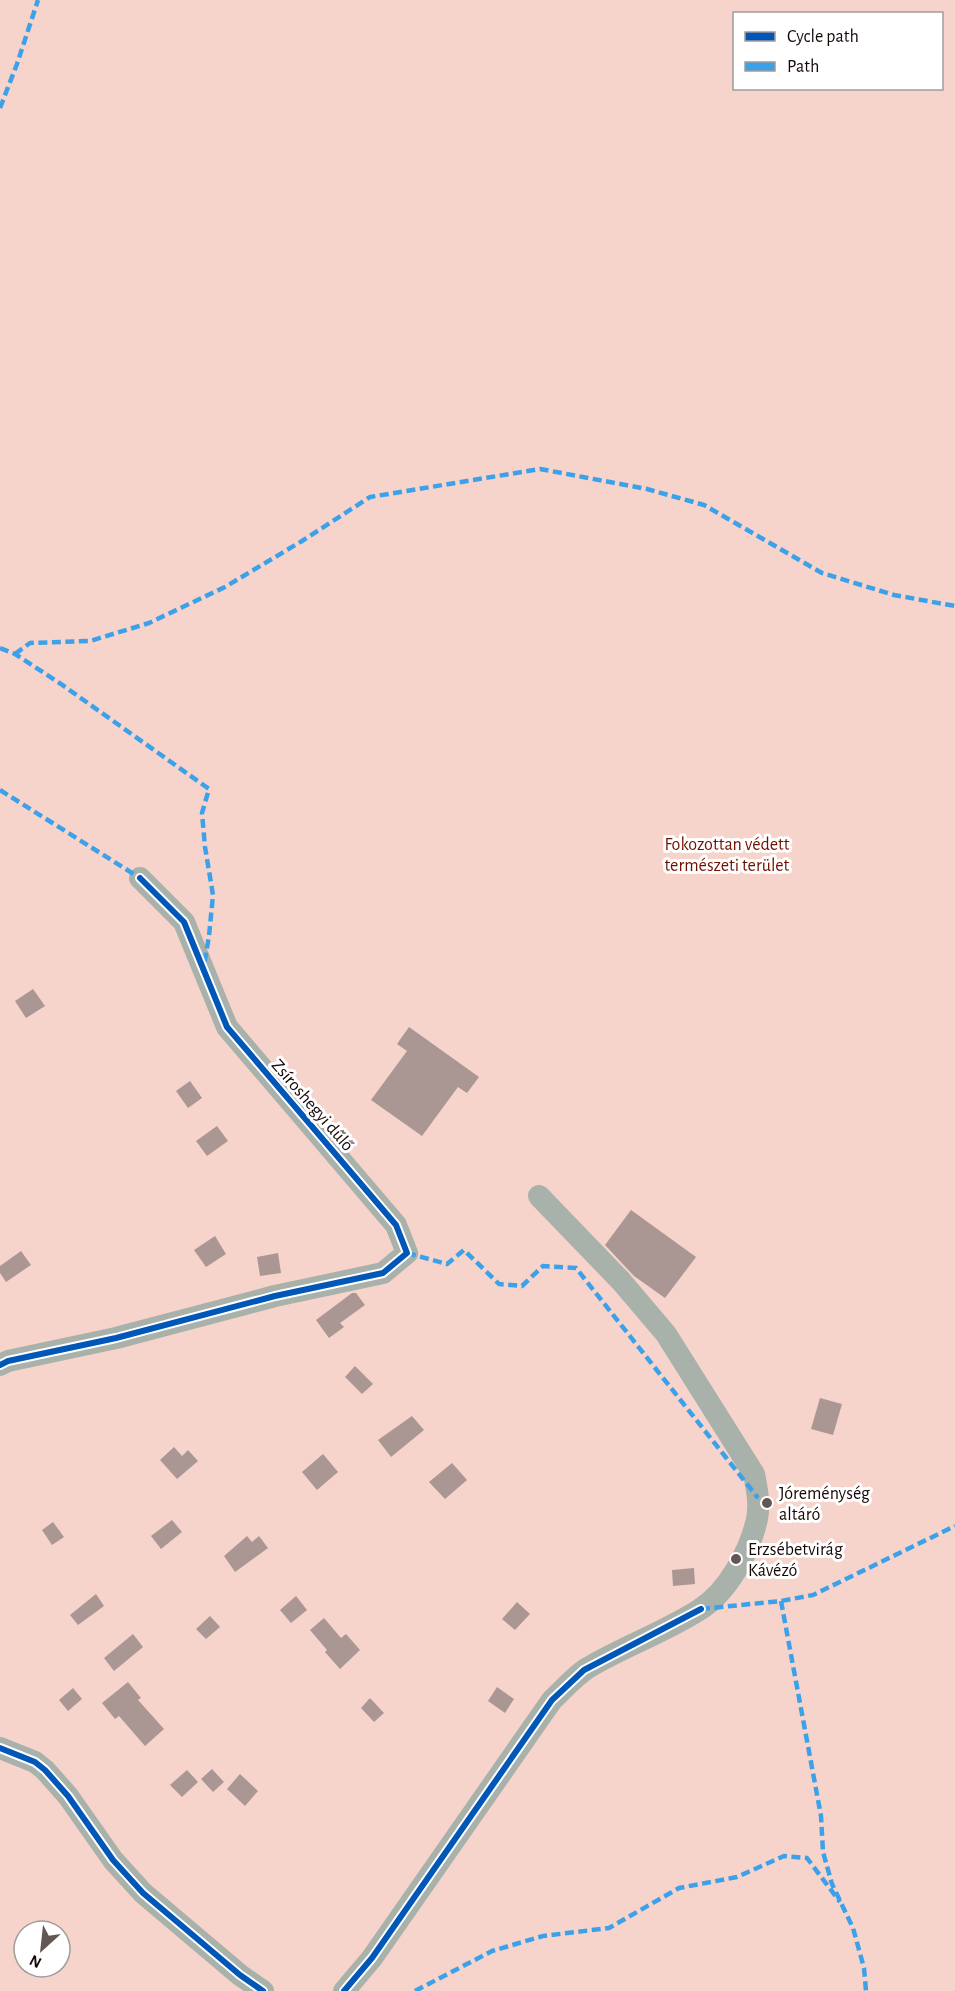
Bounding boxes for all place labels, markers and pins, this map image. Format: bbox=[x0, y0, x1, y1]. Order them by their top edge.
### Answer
place label: Jóreménység altáró bbox=[779, 1485, 870, 1524]
marker: Jóreménység altáró bbox=[760, 1496, 774, 1510]
place label: Erzsébetvirág Kávézó bbox=[748, 1541, 843, 1580]
marker: Erzsébetvirág Kávézó bbox=[729, 1552, 743, 1566]

